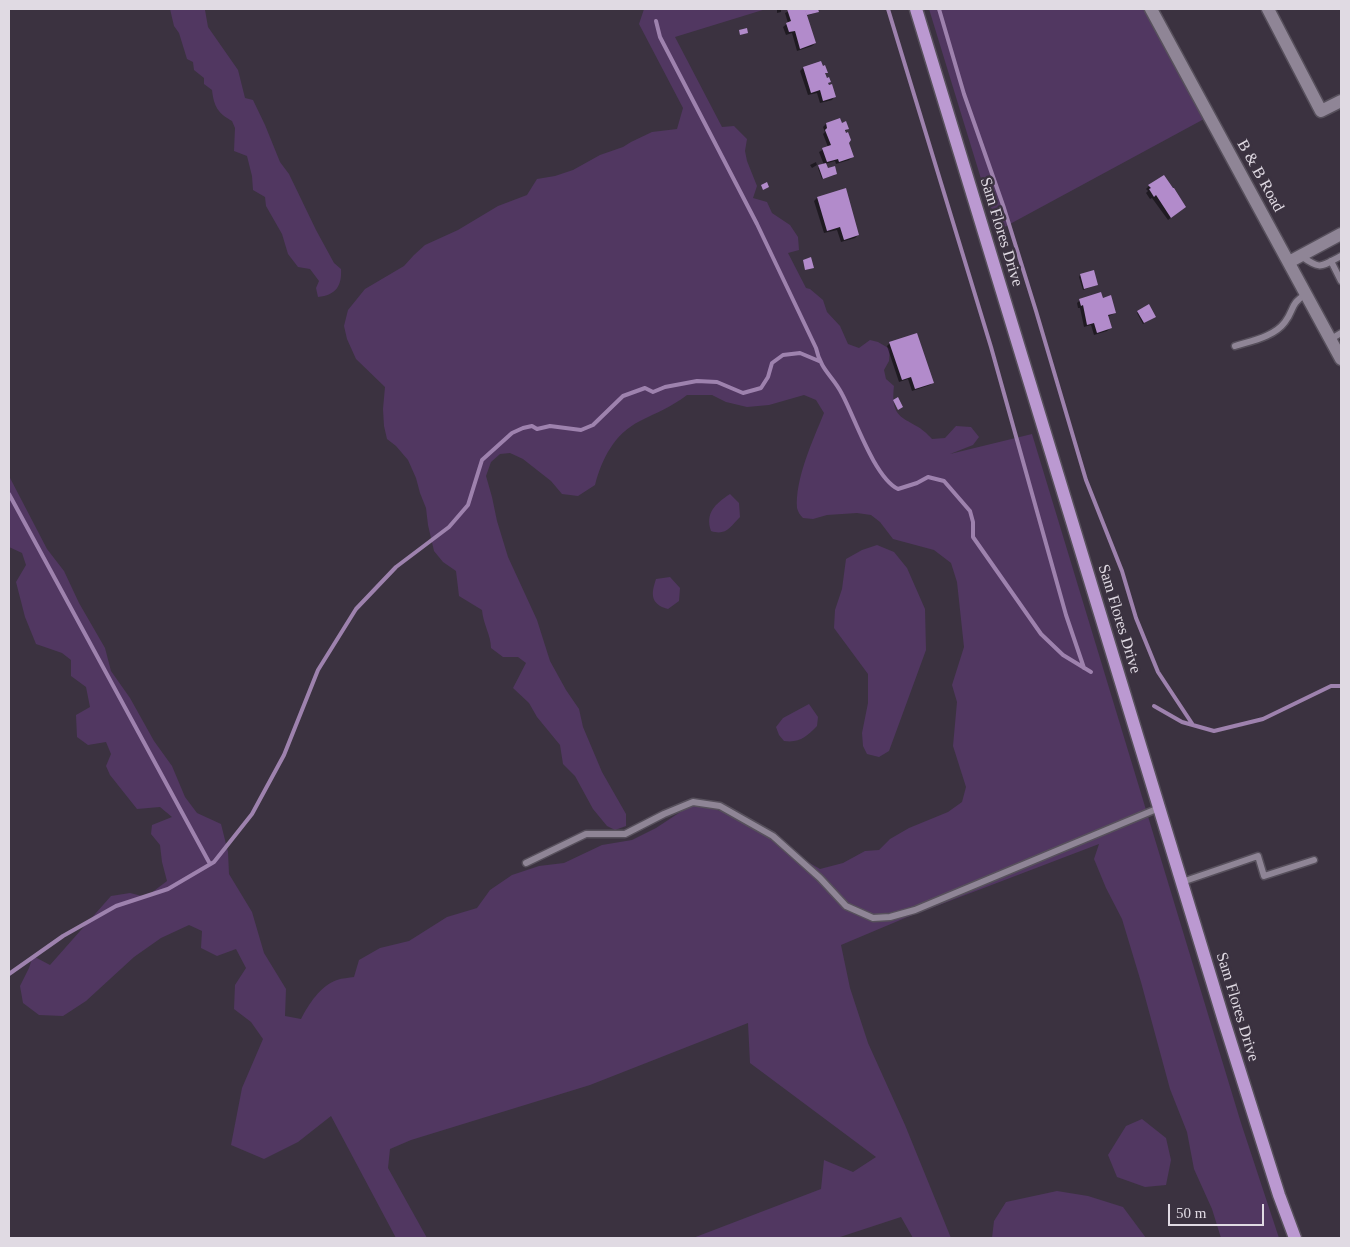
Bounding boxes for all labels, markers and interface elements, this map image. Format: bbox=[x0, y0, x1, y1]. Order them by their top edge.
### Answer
street label: B & B Road bbox=[1232, 137, 1288, 215]
street label: Sam Flores Drive bbox=[975, 175, 1027, 289]
street label: Sam Flores Drive bbox=[1093, 562, 1145, 676]
street label: Sam Flores Drive bbox=[1211, 950, 1263, 1064]
scale bar bbox=[1170, 1194, 1266, 1226]
text: 50 m bbox=[1176, 1205, 1206, 1221]

